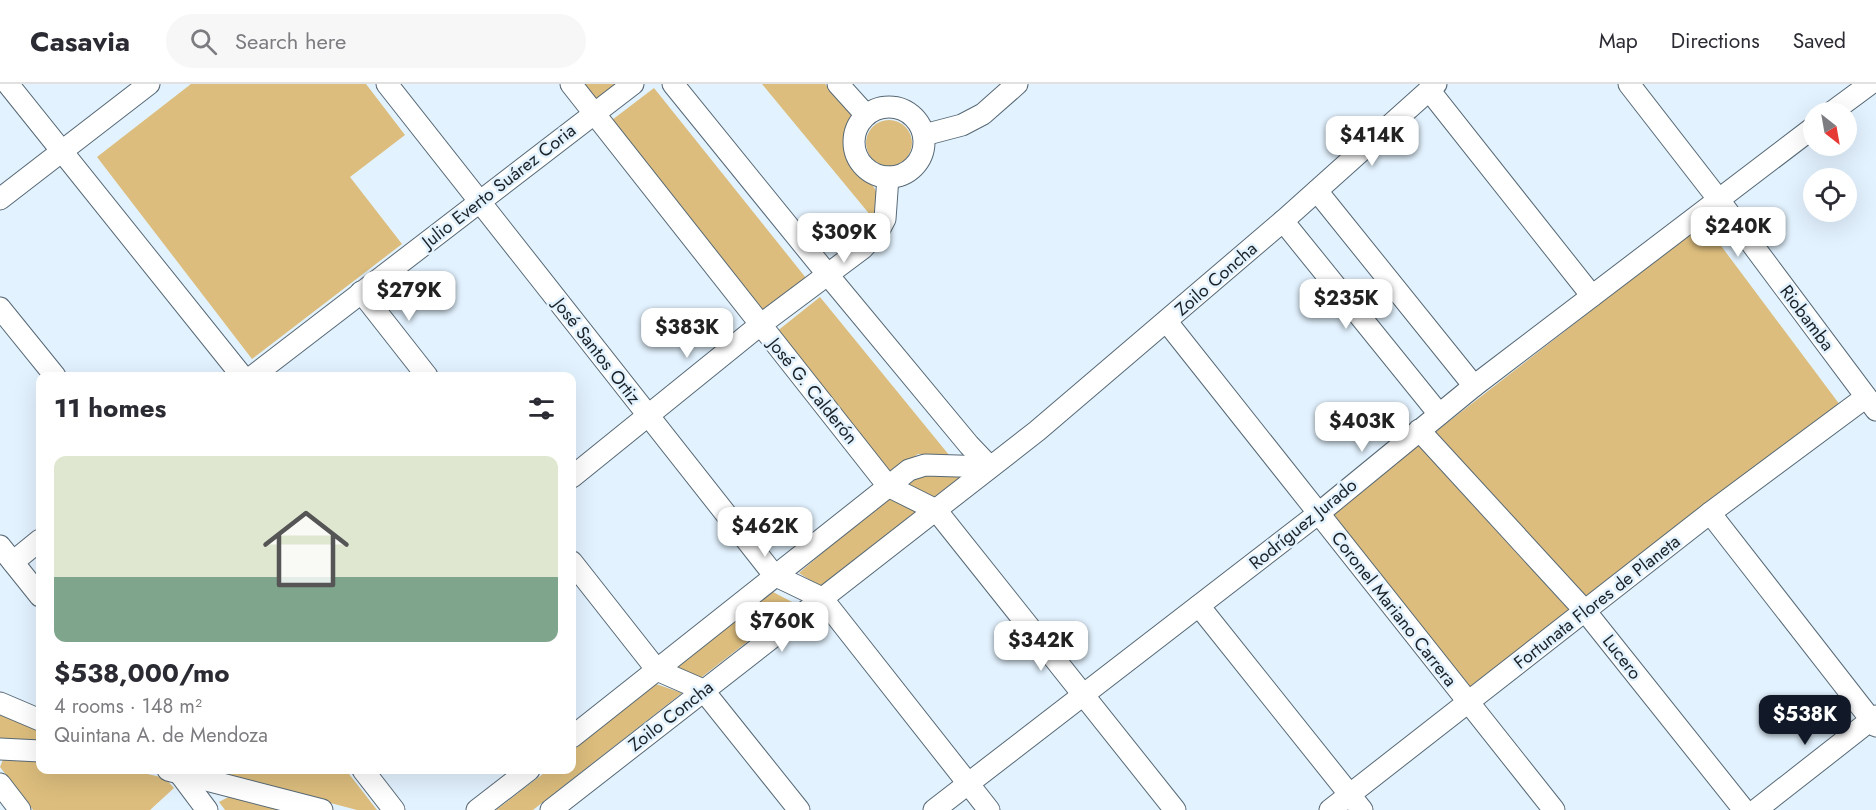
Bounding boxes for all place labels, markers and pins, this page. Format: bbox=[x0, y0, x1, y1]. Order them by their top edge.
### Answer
pin: $414K bbox=[1330, 116, 1414, 167]
pin: $240K bbox=[1696, 207, 1780, 258]
pin: $309K bbox=[802, 213, 886, 264]
pin: $279K bbox=[367, 271, 451, 322]
pin: $235K bbox=[1304, 279, 1388, 330]
pin: $383K bbox=[645, 308, 729, 359]
pin: $403K bbox=[1320, 402, 1404, 453]
pin: $462K bbox=[723, 507, 807, 558]
pin: $760K bbox=[740, 602, 824, 653]
pin: $342K bbox=[999, 621, 1083, 672]
pin: $538K bbox=[1763, 695, 1847, 746]

